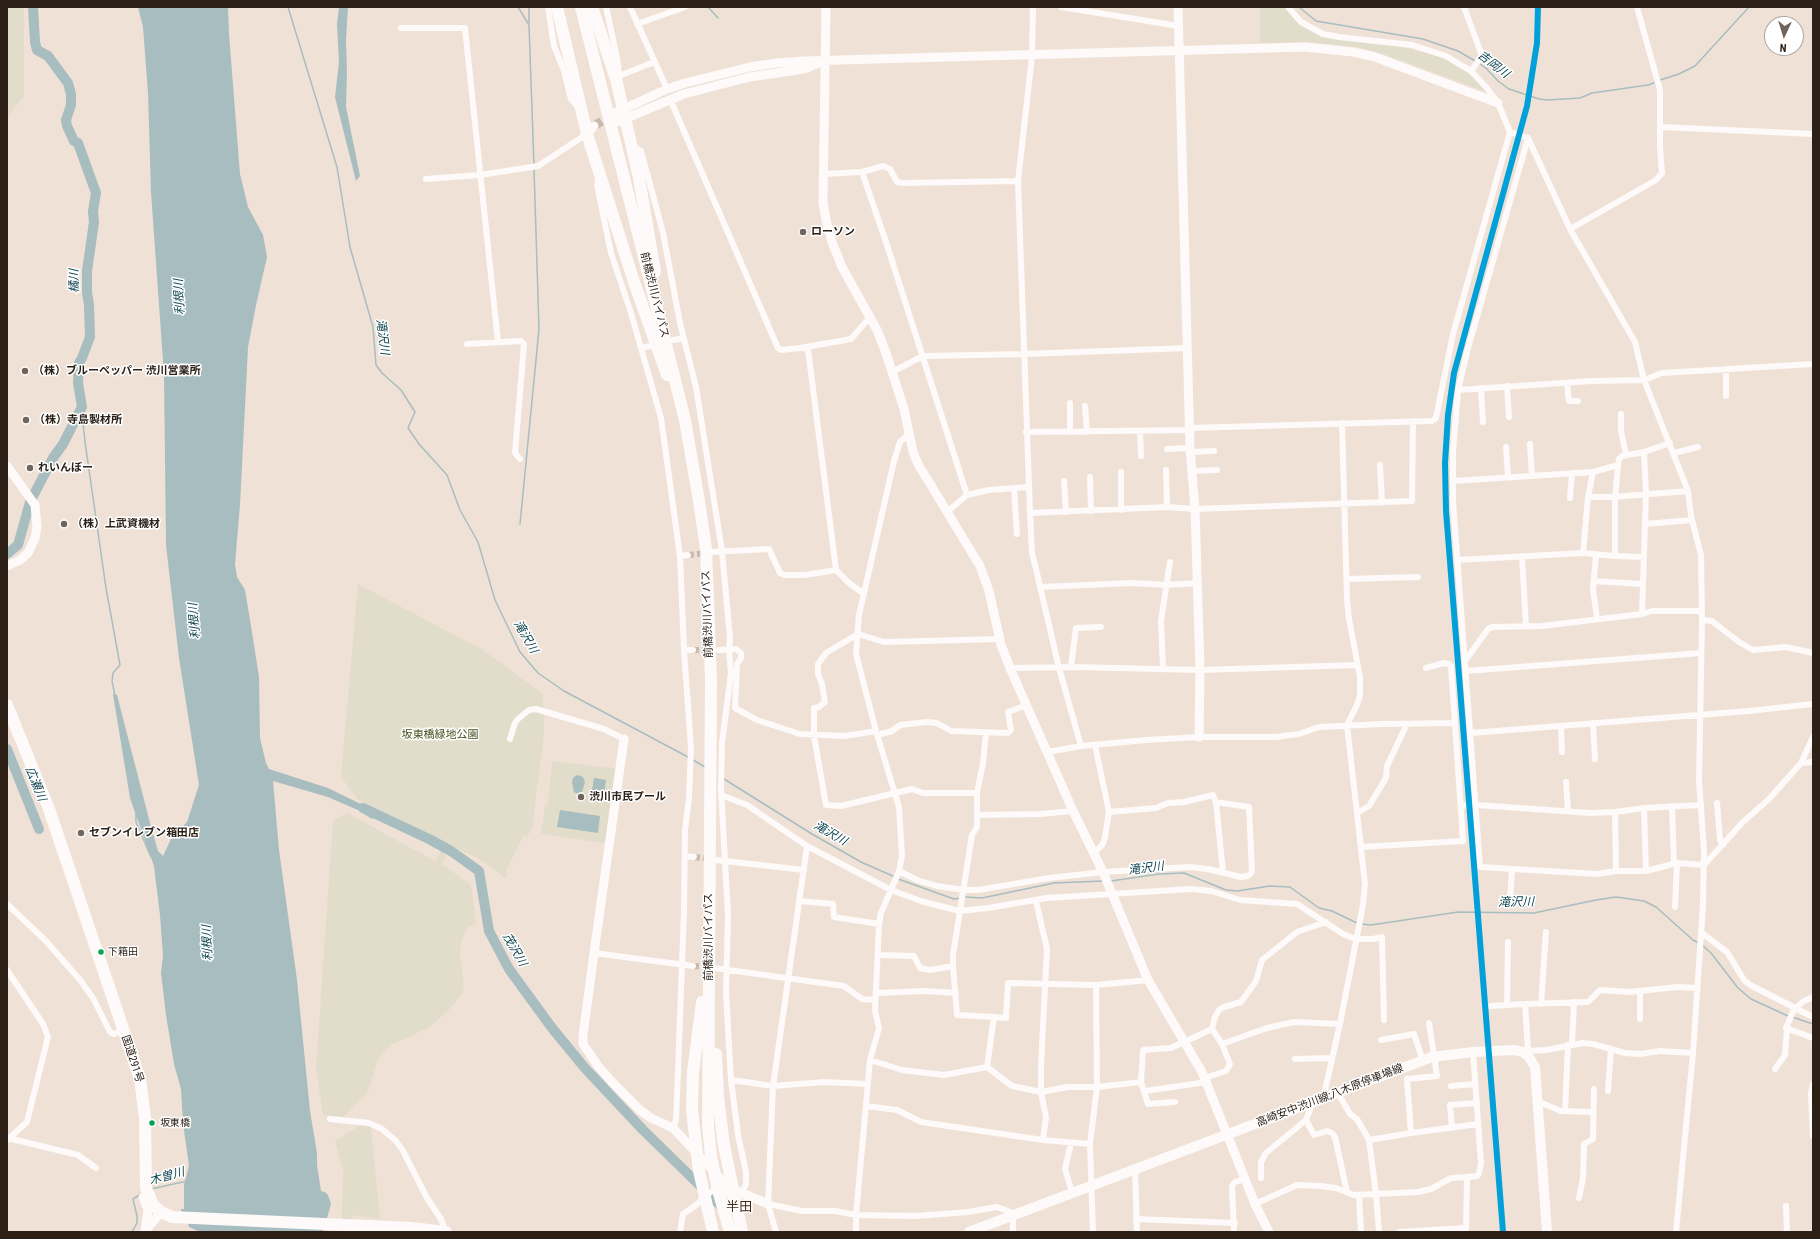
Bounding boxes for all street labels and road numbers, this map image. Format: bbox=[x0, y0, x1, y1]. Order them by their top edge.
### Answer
street label: 前橋渋川バイパス bbox=[637, 251, 671, 339]
street label: 前橋渋川バイパス bbox=[700, 570, 716, 658]
street label: 前橋渋川バイパス bbox=[702, 893, 716, 981]
street label: 国道291号 bbox=[118, 1034, 146, 1084]
street label: 高崎安中渋川線;八木原停車場線 bbox=[1255, 1062, 1405, 1130]

